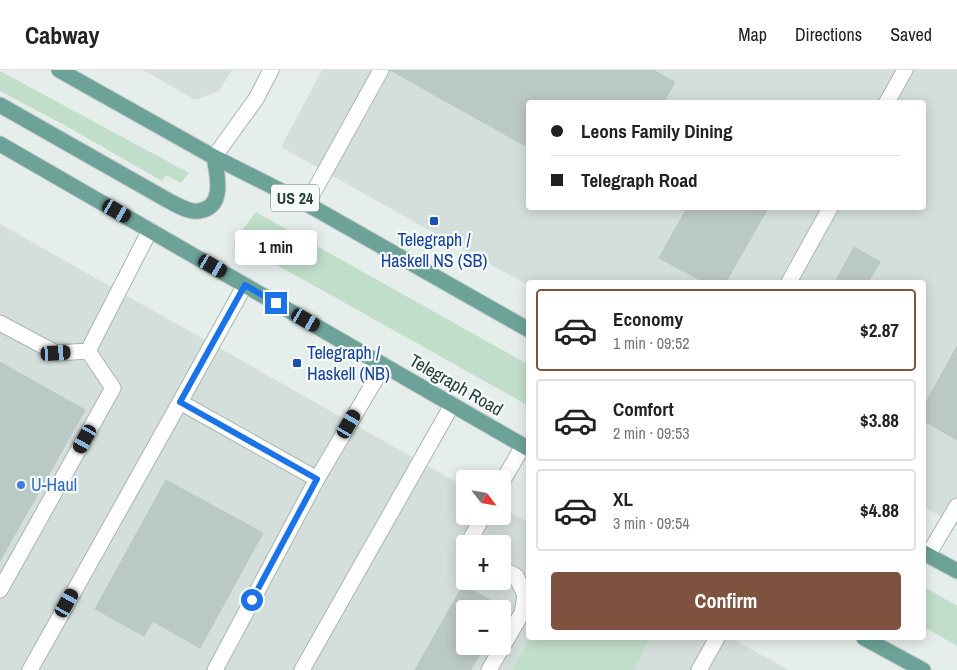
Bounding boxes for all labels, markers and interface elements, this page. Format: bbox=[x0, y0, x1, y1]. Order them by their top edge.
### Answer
text: Cabway bbox=[25, 19, 99, 51]
text: Map bbox=[738, 22, 767, 47]
text: Directions bbox=[795, 22, 862, 47]
text: Saved bbox=[890, 22, 932, 47]
text: Leons Family Dining bbox=[581, 118, 733, 144]
text: Telegraph Road bbox=[581, 167, 698, 193]
road number: US 24 bbox=[271, 185, 319, 212]
car bbox=[100, 197, 133, 225]
marker: Telegraph / Haskell NS (SB) bbox=[428, 215, 440, 227]
place label: Telegraph / Haskell NS (SB) bbox=[381, 227, 487, 273]
callout: 1 min bbox=[235, 230, 317, 266]
text: 1 min bbox=[259, 236, 293, 258]
car bbox=[196, 252, 229, 280]
route end bbox=[265, 292, 287, 314]
car bbox=[289, 306, 322, 334]
text: Economy bbox=[613, 306, 683, 332]
icon: car bbox=[553, 308, 598, 353]
text: $2.87 bbox=[860, 317, 899, 343]
text: 1 min · 09:52 bbox=[613, 332, 690, 354]
place label: Telegraph / Haskell (NB) bbox=[307, 340, 390, 386]
car bbox=[40, 345, 71, 361]
street label: Telegraph Road bbox=[405, 348, 508, 421]
marker: Telegraph / Haskell (NB) bbox=[291, 357, 303, 369]
text: Comfort bbox=[613, 396, 674, 422]
icon: car bbox=[553, 398, 598, 443]
car bbox=[335, 407, 362, 441]
text: $3.88 bbox=[860, 407, 899, 433]
car bbox=[71, 422, 98, 456]
text: 2 min · 09:53 bbox=[613, 422, 690, 444]
north arrow bbox=[456, 470, 511, 525]
map controls bbox=[456, 470, 511, 655]
place label: U-Haul bbox=[31, 472, 77, 497]
marker: U-Haul bbox=[15, 479, 27, 491]
text: XL bbox=[613, 486, 633, 512]
icon: car bbox=[553, 488, 598, 533]
text: $4.88 bbox=[860, 497, 899, 523]
text: 3 min · 09:54 bbox=[613, 512, 690, 534]
button: + bbox=[456, 535, 511, 590]
button: Confirm bbox=[551, 572, 901, 630]
car bbox=[53, 586, 80, 620]
route start bbox=[241, 589, 263, 611]
button: − bbox=[456, 600, 511, 655]

